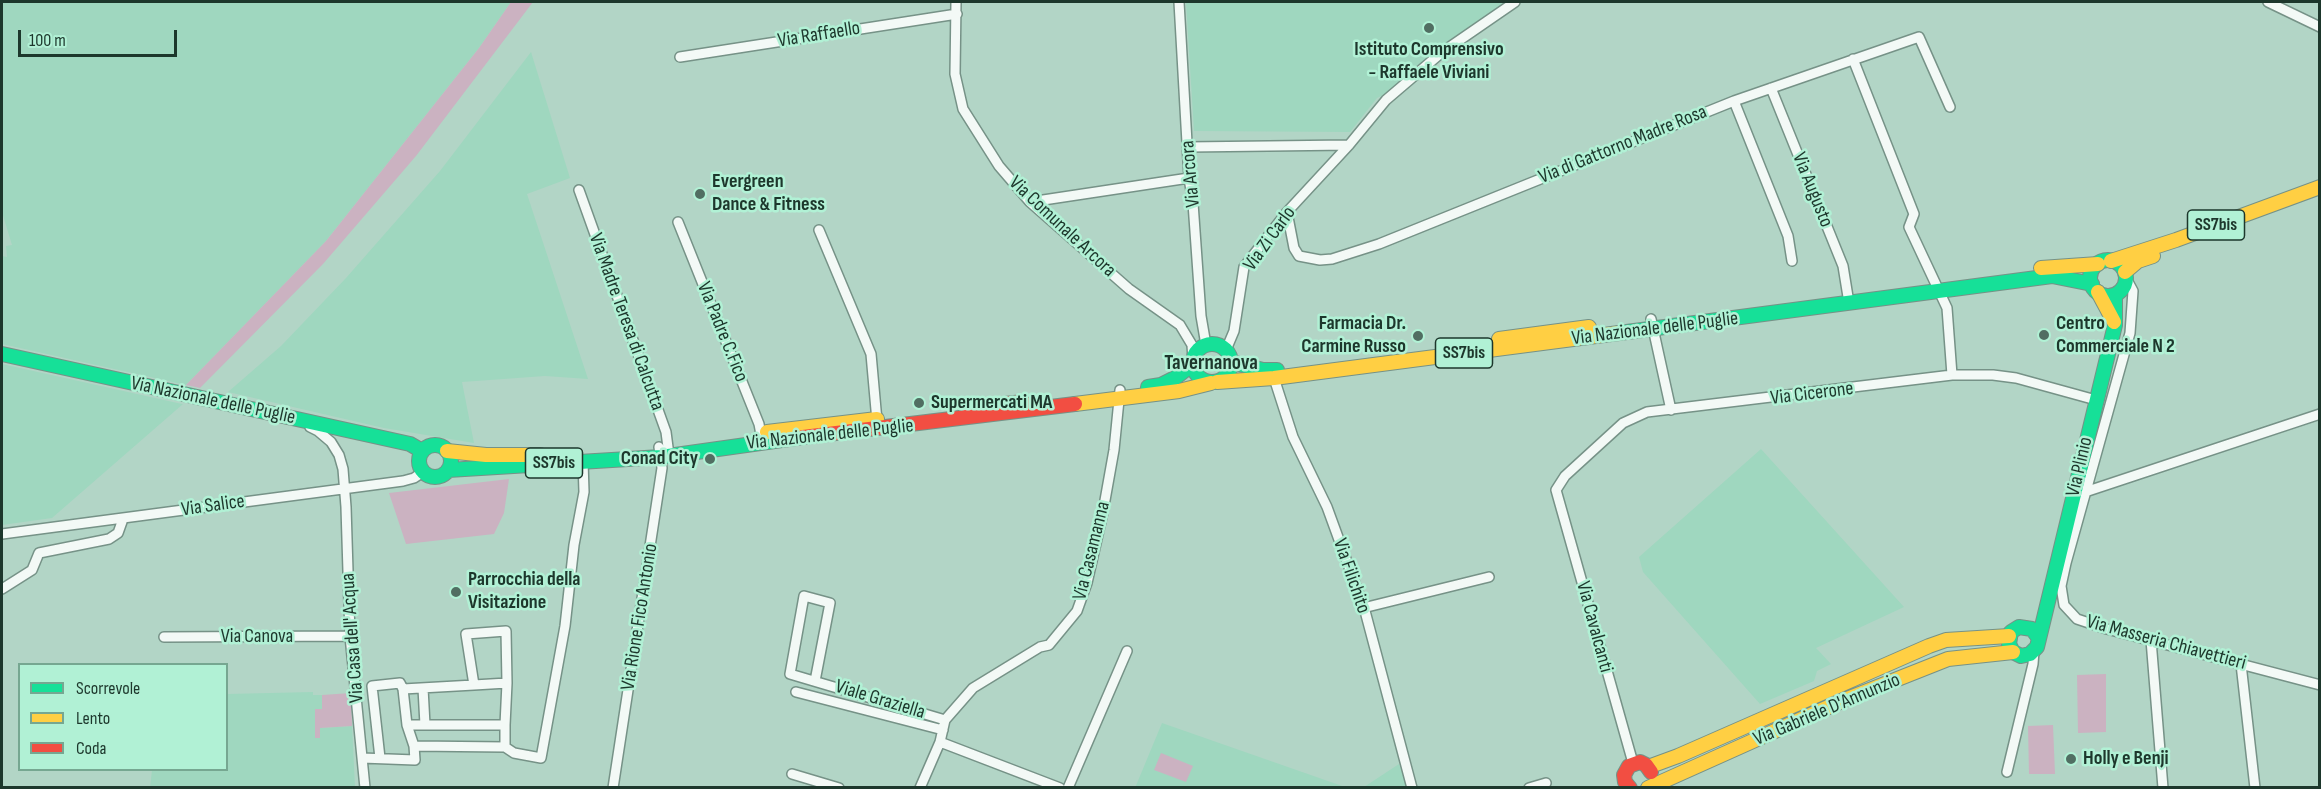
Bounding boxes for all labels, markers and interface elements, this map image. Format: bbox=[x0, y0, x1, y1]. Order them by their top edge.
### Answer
street label: Via Raffaello bbox=[776, 17, 862, 53]
scale bar bbox=[21, 18, 180, 56]
marker: Istituto Comprensivo - Raffaele Viviani bbox=[1422, 21, 1436, 35]
text: 100 m bbox=[29, 30, 66, 51]
place label: Istituto Comprensivo - Raffaele Viviani bbox=[1354, 38, 1504, 85]
street label: Via di Gattorno Madre Rosa bbox=[1535, 100, 1711, 190]
street label: Via Arcora bbox=[1176, 139, 1206, 209]
street label: Via Augusto bbox=[1786, 149, 1838, 231]
place label: Evergreen Dance & Fitness bbox=[712, 170, 825, 217]
street label: Via Comunale Arcora bbox=[1004, 171, 1120, 283]
marker: Evergreen Dance & Fitness bbox=[693, 187, 707, 201]
street label: Via Zi Carlo bbox=[1239, 202, 1301, 276]
road number: SS7bis bbox=[2188, 210, 2244, 240]
street label: Via Madre Teresa di Calcutta bbox=[583, 230, 669, 414]
street label: Via Padre C.Fico bbox=[691, 279, 753, 385]
street label: Via Nazionale delle Puglie bbox=[1570, 307, 1740, 351]
place label: Farmacia Dr. Carmine Russo bbox=[1301, 312, 1406, 359]
place label: Centro Commerciale N 2 bbox=[2056, 312, 2175, 359]
marker: Centro Commerciale N 2 bbox=[2037, 328, 2051, 342]
marker: Farmacia Dr. Carmine Russo bbox=[1411, 329, 1425, 343]
road number: SS7bis bbox=[1436, 338, 1492, 368]
district label: Tavernanova bbox=[1164, 351, 1258, 377]
street label: Via Nazionale delle Puglie bbox=[129, 372, 297, 430]
street label: Via Cicerone bbox=[1769, 377, 1855, 411]
place label: Supermercati MA bbox=[931, 391, 1052, 415]
marker: Supermercati MA bbox=[912, 396, 926, 410]
street label: Via Nazionale delle Puglie bbox=[745, 414, 915, 456]
street label: Via Plinio bbox=[2062, 435, 2098, 499]
place label: Conad City bbox=[621, 447, 698, 471]
road number: SS7bis bbox=[526, 448, 582, 478]
marker: Conad City bbox=[703, 452, 717, 466]
street label: Via Salice bbox=[180, 490, 246, 522]
street label: Via Casamanna bbox=[1068, 499, 1116, 603]
street label: Via Filichito bbox=[1327, 535, 1375, 617]
street label: Via Rione Fico Antonio bbox=[617, 542, 663, 692]
place label: Parrocchia della Visitazione bbox=[468, 568, 581, 615]
street label: Via Casa dell' Acqua bbox=[336, 572, 370, 704]
street label: Via Cavalcanti bbox=[1570, 579, 1618, 675]
marker: Parrocchia della Visitazione bbox=[449, 585, 463, 599]
street label: Via Masseria Chiavettieri bbox=[2084, 610, 2248, 676]
street label: Via Canova bbox=[221, 625, 293, 649]
legend bbox=[18, 663, 228, 771]
street label: Via Gabriele D'Annunzio bbox=[1750, 668, 1904, 752]
street label: Viale Graziella bbox=[832, 675, 928, 725]
text: Scorrevole bbox=[76, 678, 140, 699]
text: Lento bbox=[76, 708, 110, 729]
text: Coda bbox=[76, 738, 106, 759]
place label: Holly e Benji bbox=[2083, 747, 2169, 771]
marker: Holly e Benji bbox=[2064, 752, 2078, 766]

